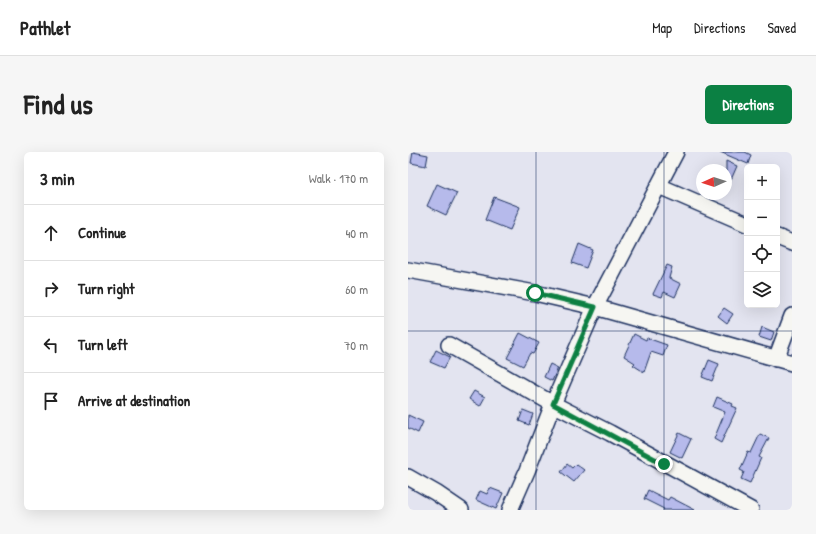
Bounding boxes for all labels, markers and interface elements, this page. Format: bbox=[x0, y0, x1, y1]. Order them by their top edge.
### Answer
text: Pathlet bbox=[20, 15, 70, 41]
text: Map bbox=[652, 18, 672, 37]
text: Directions bbox=[694, 18, 745, 37]
text: Saved bbox=[767, 18, 796, 37]
text: Find us bbox=[24, 85, 93, 123]
button: Directions bbox=[705, 85, 792, 124]
north arrow bbox=[696, 164, 732, 200]
map controls bbox=[744, 164, 780, 308]
button: + bbox=[744, 164, 780, 200]
text: 3 min bbox=[40, 167, 75, 190]
text: Walk · 170 m bbox=[309, 169, 368, 187]
button: − bbox=[744, 200, 780, 236]
icon: ahead bbox=[40, 222, 62, 244]
text: Continue bbox=[78, 222, 126, 243]
text: 40 m bbox=[345, 224, 368, 242]
button: locate bbox=[744, 236, 780, 272]
button: layers bbox=[744, 272, 780, 308]
icon: right bbox=[40, 278, 62, 300]
text: Turn right bbox=[78, 278, 134, 299]
text: 60 m bbox=[345, 280, 368, 298]
route start bbox=[526, 284, 544, 302]
icon: left bbox=[40, 334, 62, 356]
text: Turn left bbox=[78, 334, 128, 355]
text: 70 m bbox=[344, 336, 368, 354]
icon: arrive bbox=[40, 390, 62, 412]
text: Arrive at destination bbox=[78, 390, 190, 411]
route end bbox=[655, 455, 673, 473]

